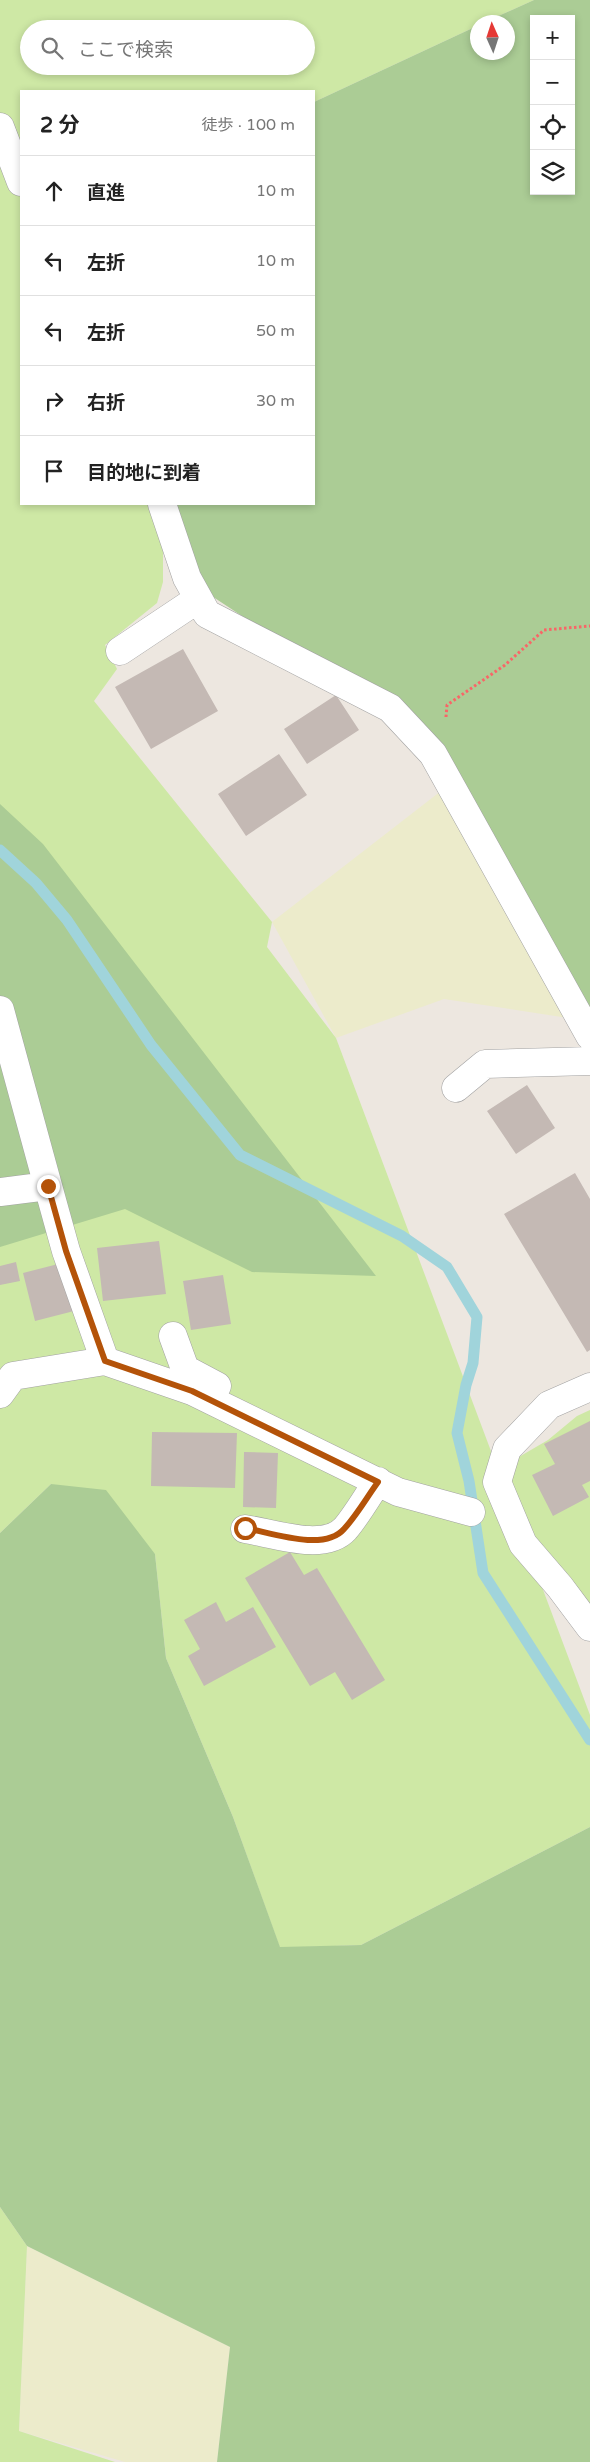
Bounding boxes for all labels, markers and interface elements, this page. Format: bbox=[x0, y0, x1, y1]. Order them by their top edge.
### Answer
north arrow bbox=[470, 15, 515, 60]
map controls bbox=[530, 15, 575, 195]
button: + bbox=[530, 15, 575, 60]
search box bbox=[20, 20, 315, 75]
icon: search bbox=[38, 34, 66, 62]
text: ここで検索 bbox=[78, 39, 173, 61]
button: − bbox=[530, 60, 575, 105]
button: locate bbox=[530, 105, 575, 150]
text: 2 分 bbox=[40, 113, 80, 138]
text: 徒歩 · 100 m bbox=[202, 115, 295, 135]
button: layers bbox=[530, 150, 575, 195]
icon: ahead bbox=[40, 177, 68, 205]
text: 10 m bbox=[256, 181, 295, 201]
text: 直進 bbox=[87, 182, 125, 204]
icon: left bbox=[40, 247, 68, 275]
text: 10 m bbox=[256, 251, 295, 271]
text: 左折 bbox=[87, 252, 125, 274]
icon: left bbox=[40, 317, 68, 345]
text: 50 m bbox=[256, 321, 295, 341]
text: 左折 bbox=[87, 322, 125, 344]
icon: right bbox=[40, 387, 68, 415]
text: 30 m bbox=[256, 391, 295, 411]
text: 右折 bbox=[87, 392, 125, 414]
icon: arrive bbox=[40, 457, 68, 485]
text: 目的地に到着 bbox=[87, 462, 201, 484]
route end bbox=[37, 1175, 60, 1198]
route start bbox=[234, 1517, 257, 1540]

